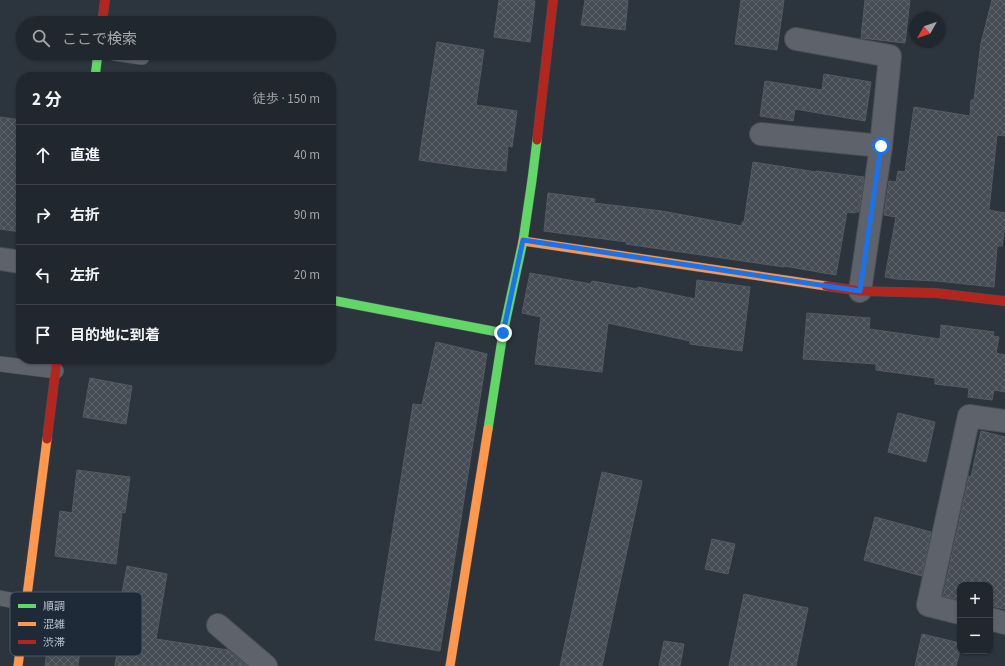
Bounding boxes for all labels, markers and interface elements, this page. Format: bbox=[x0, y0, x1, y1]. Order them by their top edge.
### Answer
north arrow bbox=[909, 12, 945, 48]
search box bbox=[16, 16, 336, 60]
icon: search bbox=[30, 27, 52, 49]
text: ここで検索 bbox=[62, 29, 137, 50]
text: 2 分 bbox=[32, 88, 61, 112]
text: 徒歩 · 150 m bbox=[253, 90, 320, 108]
route start bbox=[872, 137, 890, 155]
icon: ahead bbox=[32, 144, 54, 166]
text: 直進 bbox=[70, 145, 100, 166]
text: 40 m bbox=[294, 146, 320, 164]
icon: right bbox=[32, 204, 54, 226]
text: 右折 bbox=[70, 205, 100, 226]
text: 90 m bbox=[294, 206, 320, 224]
icon: left bbox=[32, 264, 54, 286]
text: 左折 bbox=[70, 265, 100, 286]
text: 20 m bbox=[294, 266, 320, 284]
icon: arrive bbox=[32, 324, 54, 346]
route end bbox=[494, 324, 512, 342]
text: 目的地に到着 bbox=[70, 325, 160, 346]
map controls bbox=[957, 582, 993, 654]
button: + bbox=[957, 582, 993, 618]
legend bbox=[10, 592, 142, 656]
text: 順調 bbox=[43, 599, 65, 614]
text: 混雑 bbox=[43, 617, 65, 632]
button: − bbox=[957, 618, 993, 654]
text: 渋滞 bbox=[43, 635, 65, 650]

